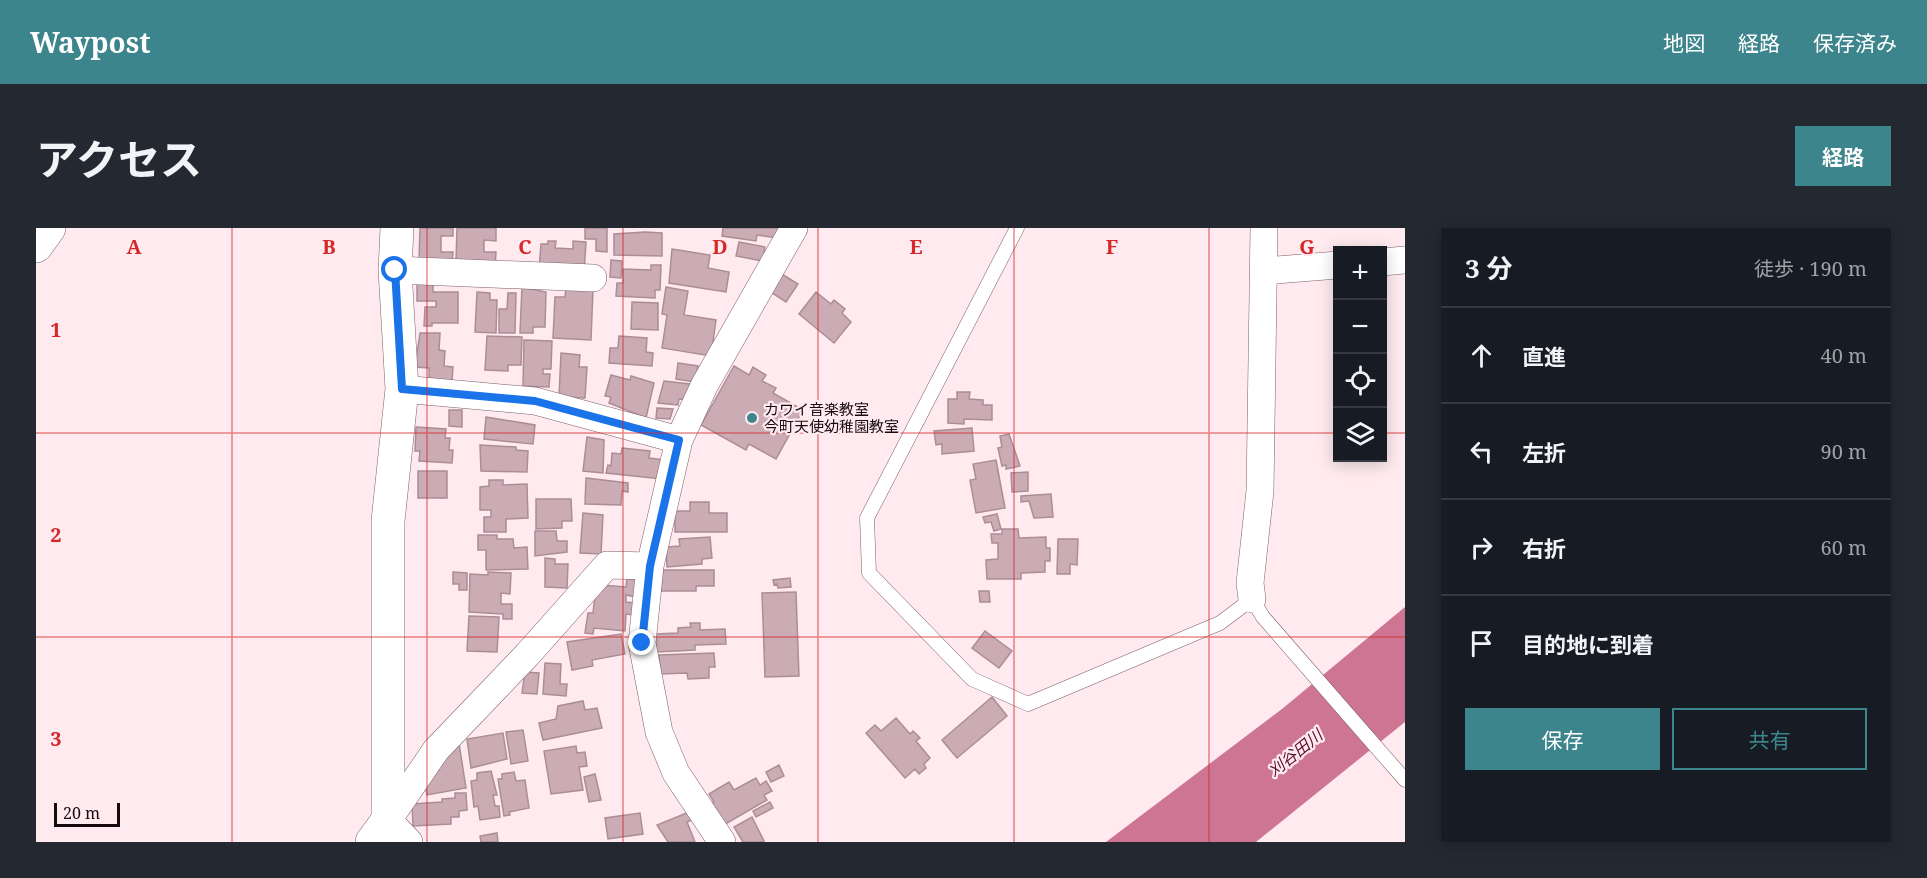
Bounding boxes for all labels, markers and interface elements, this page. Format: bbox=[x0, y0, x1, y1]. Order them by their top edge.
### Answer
text: Waypost bbox=[30, 23, 151, 61]
text: 地図 bbox=[1663, 29, 1705, 57]
text: 経路 bbox=[1738, 29, 1780, 57]
text: 保存済み bbox=[1813, 29, 1897, 57]
button: 経路 bbox=[1795, 126, 1891, 186]
text: アクセス bbox=[36, 130, 202, 187]
text: A bbox=[126, 233, 142, 260]
text: B bbox=[322, 233, 336, 260]
text: C bbox=[518, 233, 532, 260]
text: D bbox=[712, 233, 728, 260]
text: E bbox=[909, 233, 923, 260]
text: F bbox=[1106, 233, 1118, 260]
text: G bbox=[1299, 233, 1315, 260]
map controls bbox=[1333, 246, 1387, 462]
button: + bbox=[1333, 246, 1387, 300]
text: 3 分 bbox=[1465, 250, 1512, 286]
text: 徒歩 · 190 m bbox=[1754, 255, 1867, 282]
route start bbox=[381, 256, 407, 282]
button: − bbox=[1333, 300, 1387, 354]
text: 1 bbox=[50, 316, 62, 343]
icon: ahead bbox=[1465, 339, 1498, 372]
text: 直進 bbox=[1522, 341, 1566, 371]
text: 40 m bbox=[1821, 342, 1867, 369]
button: locate bbox=[1333, 354, 1387, 408]
place label: カワイ音楽教室 今町天使幼稚園教室 bbox=[764, 399, 899, 436]
button: layers bbox=[1333, 408, 1387, 462]
marker: カワイ音楽教室 今町天使幼稚園教室 bbox=[745, 411, 759, 425]
icon: left bbox=[1465, 435, 1498, 468]
text: 左折 bbox=[1522, 437, 1566, 467]
text: 90 m bbox=[1821, 438, 1867, 465]
text: 2 bbox=[50, 521, 62, 548]
icon: right bbox=[1465, 531, 1498, 564]
text: 右折 bbox=[1522, 533, 1566, 563]
text: 60 m bbox=[1821, 534, 1867, 561]
icon: arrive bbox=[1465, 627, 1498, 660]
route end bbox=[628, 629, 654, 655]
text: 目的地に到着 bbox=[1522, 629, 1654, 659]
button: 保存 bbox=[1465, 708, 1660, 770]
button: 共有 bbox=[1672, 708, 1867, 770]
water label: 刈谷田川 bbox=[1263, 723, 1328, 782]
text: 3 bbox=[50, 725, 62, 752]
scale bar bbox=[54, 800, 120, 828]
text: 20 m bbox=[63, 802, 100, 824]

